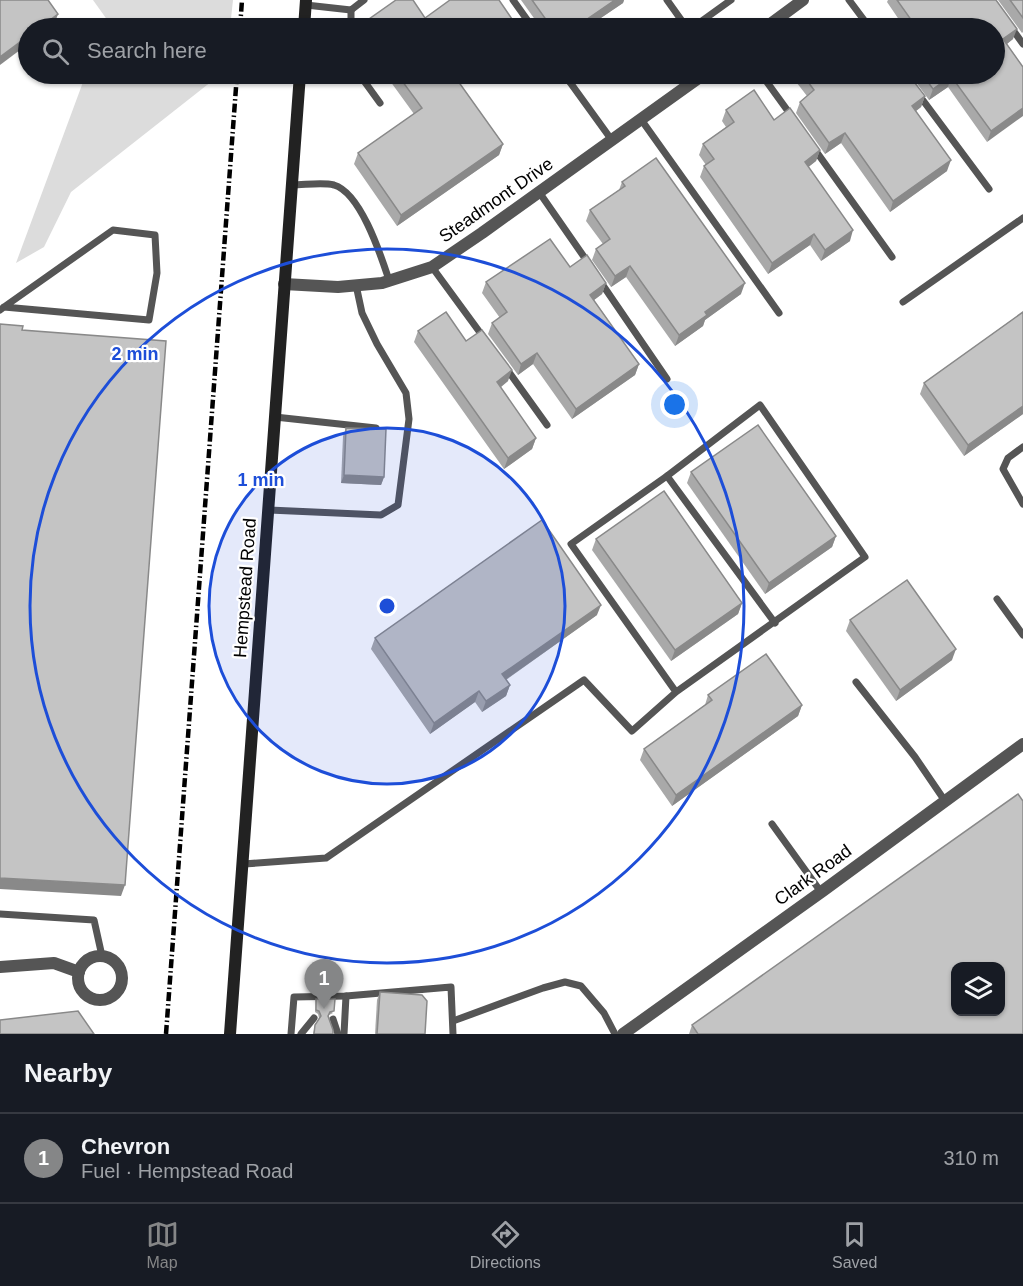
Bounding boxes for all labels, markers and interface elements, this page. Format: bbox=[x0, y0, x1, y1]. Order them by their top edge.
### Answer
search box bbox=[18, 18, 1005, 84]
icon: search bbox=[39, 35, 72, 68]
text: Search here bbox=[87, 38, 207, 63]
street label: Steadmont Drive bbox=[435, 153, 557, 247]
text: 2 min bbox=[111, 344, 159, 364]
your location bbox=[660, 390, 689, 419]
text: 1 min bbox=[237, 470, 285, 490]
street label: Hempstead Road bbox=[230, 517, 260, 659]
centre of rings bbox=[377, 596, 397, 616]
street label: Clark Road bbox=[771, 840, 855, 910]
pin: 1 bbox=[304, 960, 344, 1009]
map controls bbox=[951, 962, 1005, 1016]
button: layers bbox=[951, 962, 1005, 1016]
text: Nearby bbox=[24, 1058, 112, 1088]
text: Chevron bbox=[81, 1134, 170, 1159]
text: 1 bbox=[38, 1147, 49, 1169]
text: 310 m bbox=[943, 1147, 999, 1169]
text: Fuel · Hempstead Road bbox=[81, 1160, 293, 1182]
tab: Map bbox=[146, 1218, 179, 1272]
tab: Directions bbox=[470, 1218, 541, 1272]
tab: Saved bbox=[832, 1218, 877, 1272]

